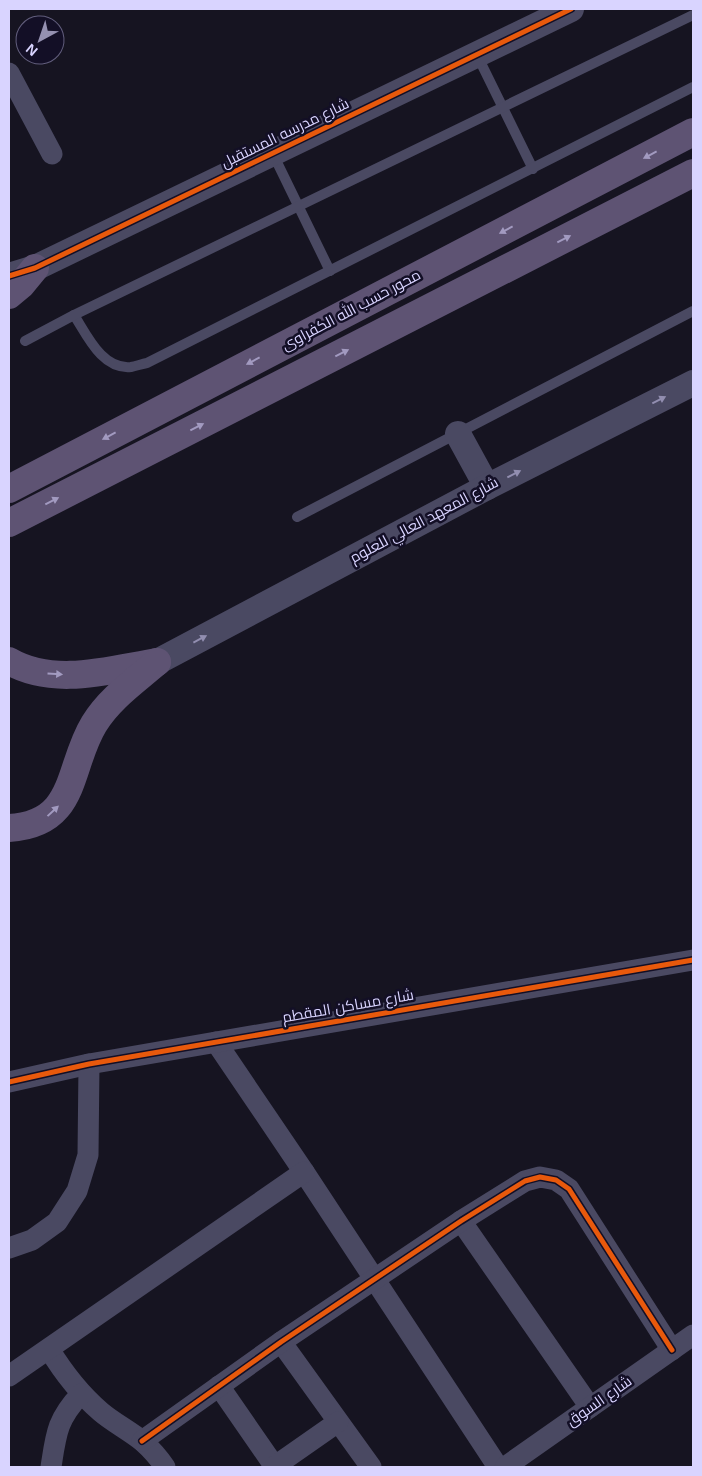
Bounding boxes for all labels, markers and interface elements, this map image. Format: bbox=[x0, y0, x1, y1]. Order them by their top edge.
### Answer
north arrow bbox=[15, 15, 65, 65]
text: N bbox=[23, 41, 41, 59]
street label: شارع مدرسه المستقبل bbox=[218, 94, 353, 174]
one-way arrow bbox=[643, 151, 657, 159]
one-way arrow bbox=[499, 226, 513, 234]
one-way arrow bbox=[557, 235, 572, 243]
street label: محور حسب الله الكفراوى bbox=[278, 265, 424, 355]
one-way arrow bbox=[334, 349, 349, 357]
one-way arrow bbox=[246, 357, 260, 365]
one-way arrow bbox=[652, 396, 666, 404]
one-way arrow bbox=[190, 423, 204, 431]
one-way arrow bbox=[102, 432, 116, 440]
one-way arrow bbox=[507, 470, 521, 478]
street label: شارع المعهد العالي للعلوم bbox=[347, 473, 503, 569]
one-way arrow bbox=[45, 497, 59, 505]
one-way arrow bbox=[193, 635, 207, 643]
one-way arrow bbox=[47, 670, 63, 678]
one-way arrow bbox=[46, 805, 58, 817]
street label: شارع مساكن المقطم bbox=[281, 986, 415, 1028]
street label: شارع السوق bbox=[563, 1372, 636, 1432]

